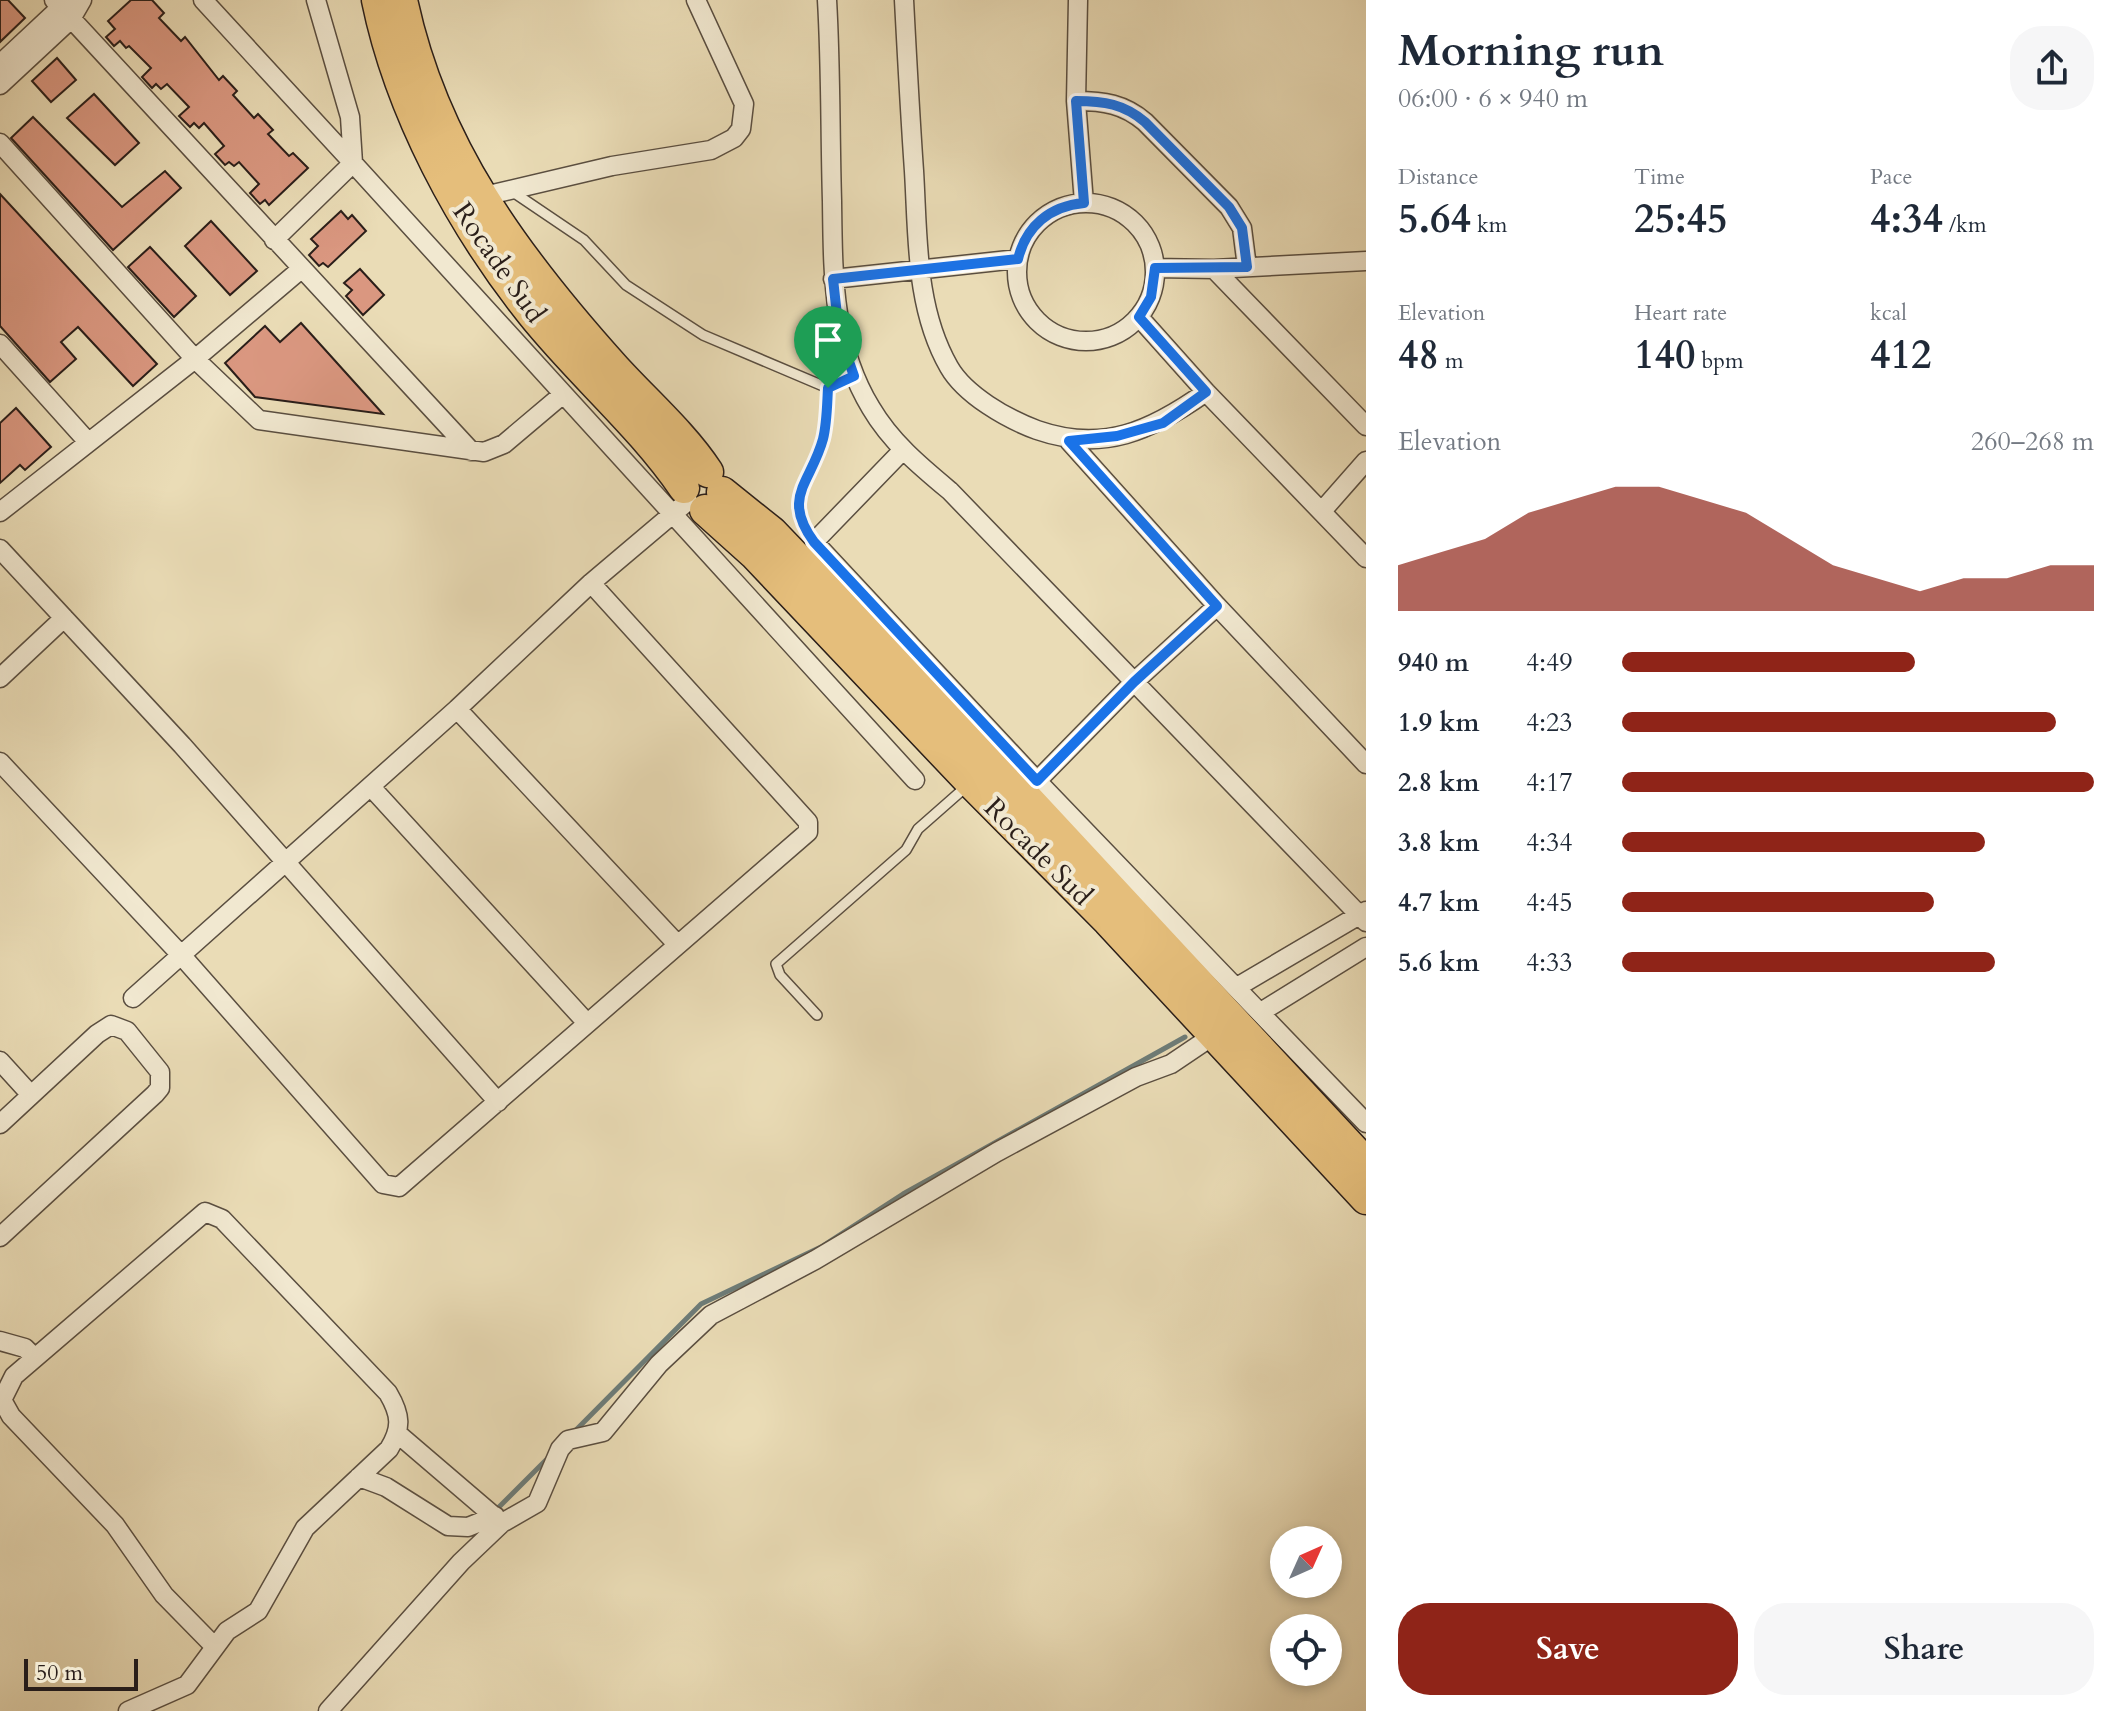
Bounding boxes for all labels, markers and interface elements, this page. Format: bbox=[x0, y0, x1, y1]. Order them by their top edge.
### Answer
text: Morning run bbox=[1398, 21, 1664, 81]
button: share bbox=[2010, 26, 2094, 110]
text: 06:00 · 6 × 940 m bbox=[1398, 81, 1588, 116]
text: Distance bbox=[1398, 162, 1478, 192]
text: Time bbox=[1634, 162, 1685, 192]
text: Pace bbox=[1870, 162, 1913, 192]
text: 5.64 bbox=[1398, 192, 1471, 247]
text: 25:45 bbox=[1634, 192, 1728, 247]
text: 4:34 bbox=[1870, 192, 1943, 247]
street label: Rocade Sud bbox=[444, 195, 555, 330]
text: km bbox=[1471, 210, 1507, 240]
text: /km bbox=[1943, 210, 1987, 240]
text: Elevation bbox=[1398, 298, 1485, 328]
text: Heart rate bbox=[1634, 298, 1727, 328]
text: kcal bbox=[1870, 298, 1907, 328]
pin bbox=[794, 306, 862, 388]
icon: arrive bbox=[806, 318, 850, 362]
text: 48 bbox=[1398, 328, 1439, 383]
text: 140 bbox=[1634, 328, 1695, 383]
text: 412 bbox=[1870, 328, 1931, 383]
text: m bbox=[1439, 346, 1464, 376]
text: bpm bbox=[1695, 346, 1744, 376]
text: Elevation bbox=[1398, 424, 1501, 459]
text: 260–268 m bbox=[1971, 424, 2094, 459]
text: 940 m bbox=[1398, 645, 1469, 680]
text: 4:49 bbox=[1526, 645, 1573, 680]
text: 1.9 km bbox=[1398, 705, 1479, 740]
text: 4:23 bbox=[1526, 705, 1573, 740]
text: 2.8 km bbox=[1398, 765, 1479, 800]
text: 4:17 bbox=[1526, 765, 1573, 800]
street label: Rocade Sud bbox=[976, 789, 1101, 914]
text: 3.8 km bbox=[1398, 825, 1479, 860]
text: 4:34 bbox=[1526, 825, 1573, 860]
text: 4.7 km bbox=[1398, 885, 1479, 920]
text: 4:45 bbox=[1526, 885, 1573, 920]
text: 5.6 km bbox=[1398, 945, 1479, 980]
text: 4:33 bbox=[1526, 945, 1573, 980]
north arrow bbox=[1270, 1526, 1342, 1598]
map controls bbox=[1270, 1526, 1342, 1686]
button: Save bbox=[1398, 1603, 1738, 1695]
button: Share bbox=[1754, 1603, 2094, 1695]
button: locate bbox=[1270, 1614, 1342, 1686]
scale bar bbox=[24, 1655, 138, 1691]
text: 50 m bbox=[36, 1658, 83, 1688]

